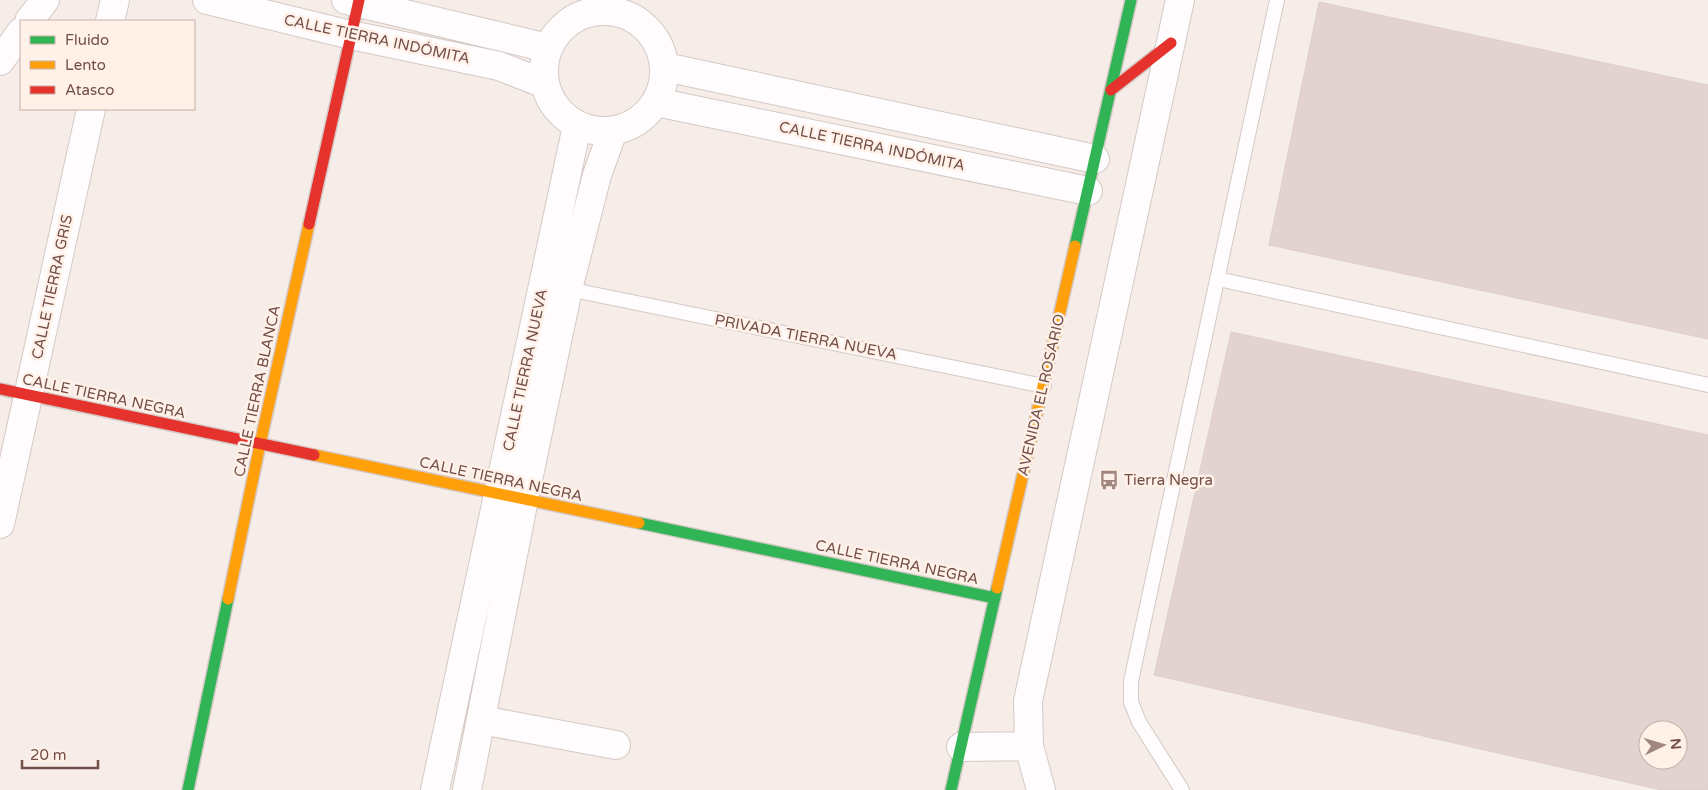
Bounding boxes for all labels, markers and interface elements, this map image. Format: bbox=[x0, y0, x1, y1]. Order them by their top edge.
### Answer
street label: CALLE TIERRA INDÓMITA bbox=[282, 10, 472, 68]
legend bbox=[20, 20, 195, 110]
text: Fluido bbox=[65, 31, 109, 49]
text: Lento bbox=[65, 56, 106, 74]
text: Atasco bbox=[65, 81, 114, 99]
street label: CALLE TIERRA INDÓMITA bbox=[777, 117, 967, 175]
street label: CALLE TIERRA GRIS bbox=[28, 213, 76, 361]
street label: CALLE TIERRA NUEVA bbox=[499, 287, 551, 453]
street label: CALLE TIERRA BLANCA bbox=[230, 303, 284, 479]
street label: PRIVADA TIERRA NUEVA bbox=[713, 310, 899, 364]
street label: AVENIDA EL ROSARIO bbox=[1014, 312, 1068, 478]
street label: CALLE TIERRA NEGRA bbox=[21, 370, 187, 422]
street label: CALLE TIERRA NEGRA bbox=[418, 453, 584, 505]
bus stop icon: Tierra Negra bbox=[1098, 469, 1120, 491]
place label: Tierra Negra bbox=[1124, 471, 1213, 489]
street label: CALLE TIERRA NEGRA bbox=[814, 536, 980, 588]
north arrow bbox=[1638, 720, 1688, 770]
scale bar bbox=[22, 738, 99, 770]
text: N bbox=[1666, 738, 1684, 750]
text: 20 m bbox=[30, 746, 67, 764]

